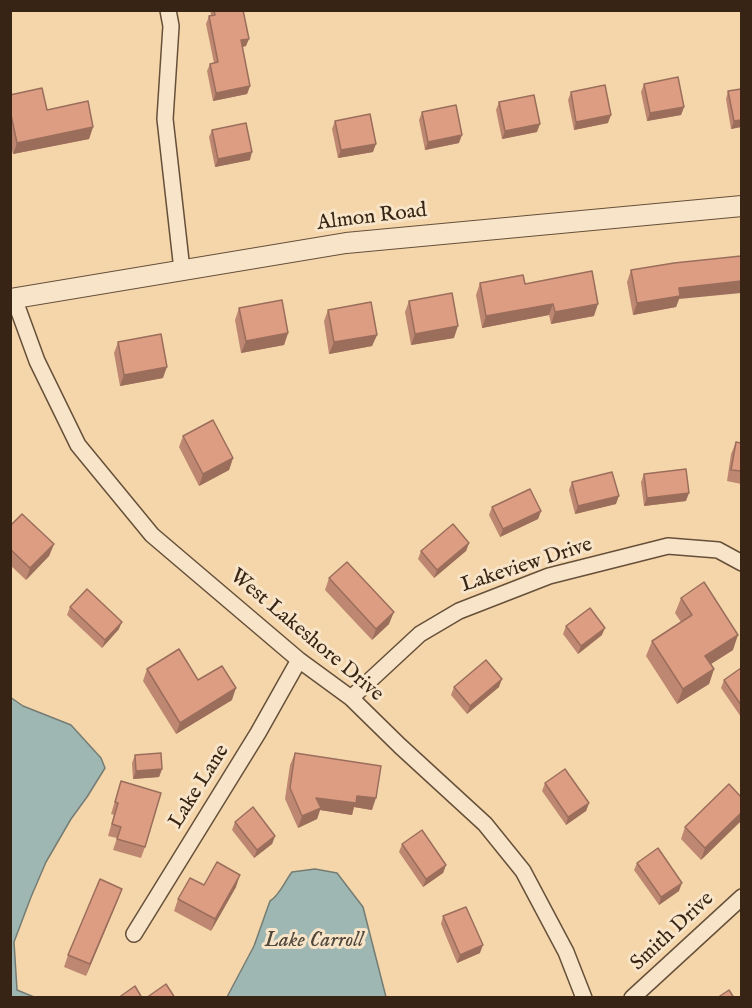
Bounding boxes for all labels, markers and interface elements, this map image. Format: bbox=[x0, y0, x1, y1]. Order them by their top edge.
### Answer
street label: Almon Road bbox=[316, 199, 428, 237]
street label: Lakeview Drive bbox=[458, 533, 596, 599]
street label: West Lakeshore Drive bbox=[224, 564, 388, 708]
street label: Lake Lane bbox=[164, 740, 236, 834]
street label: Smith Drive bbox=[626, 887, 720, 977]
water label: Lake Carroll bbox=[264, 928, 364, 954]

